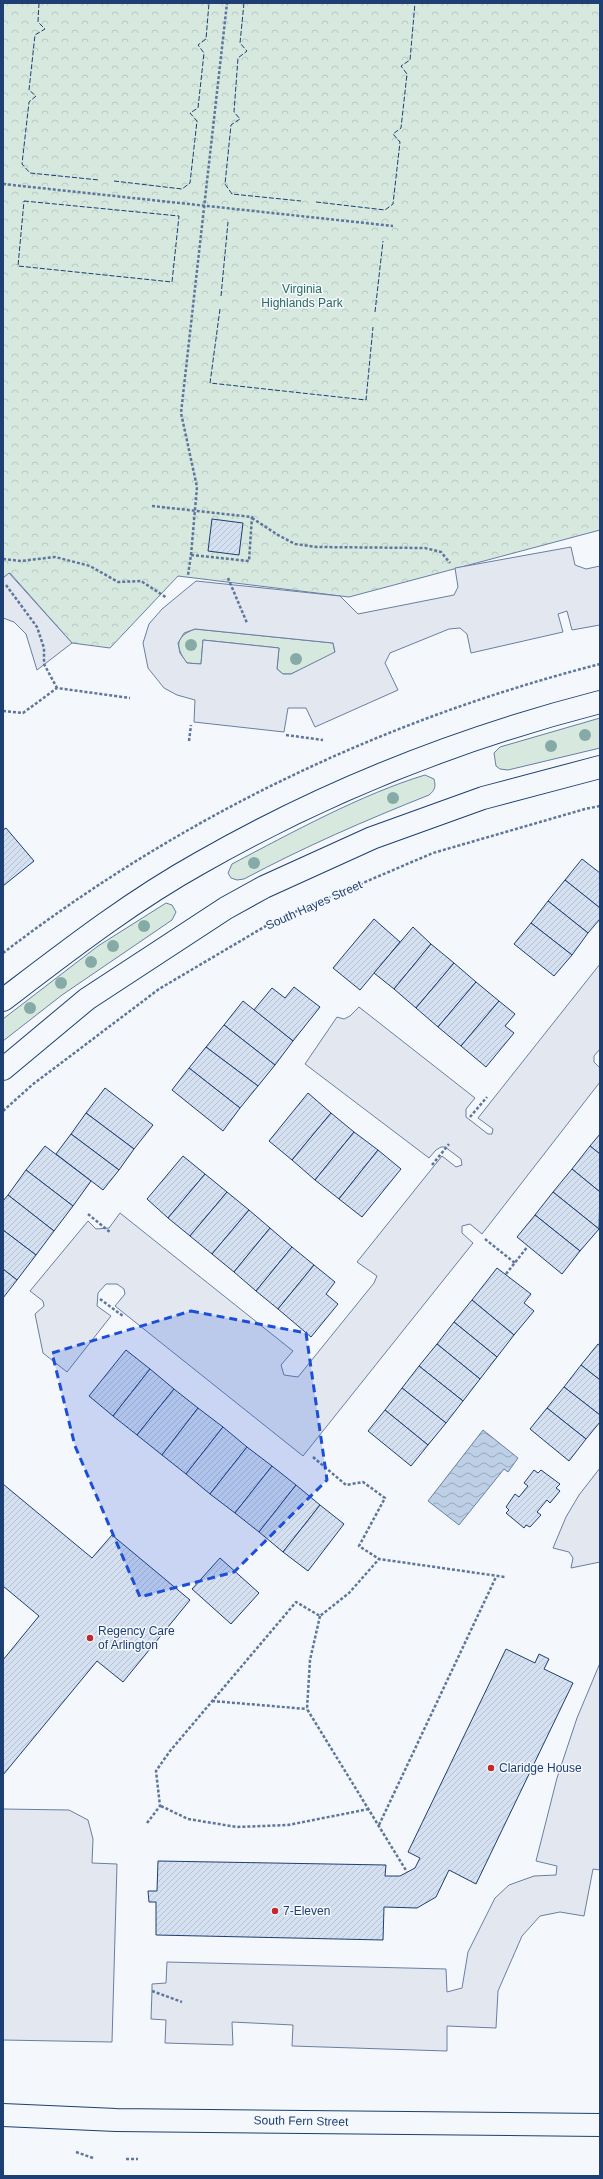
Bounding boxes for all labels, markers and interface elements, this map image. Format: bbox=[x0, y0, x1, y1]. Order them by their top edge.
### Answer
park label: Virginia Highlands Park bbox=[261, 282, 344, 310]
street label: South Hayes Street bbox=[264, 877, 365, 933]
place label: Regency Care of Arlington bbox=[98, 1624, 175, 1652]
marker: Regency Care of Arlington bbox=[85, 1633, 95, 1643]
place label: Claridge House bbox=[499, 1761, 582, 1775]
marker: Claridge House bbox=[486, 1763, 496, 1773]
place label: 7-Eleven bbox=[283, 1904, 330, 1918]
marker: 7-Eleven bbox=[270, 1906, 280, 1916]
street label: South Fern Street bbox=[254, 2113, 349, 2129]

